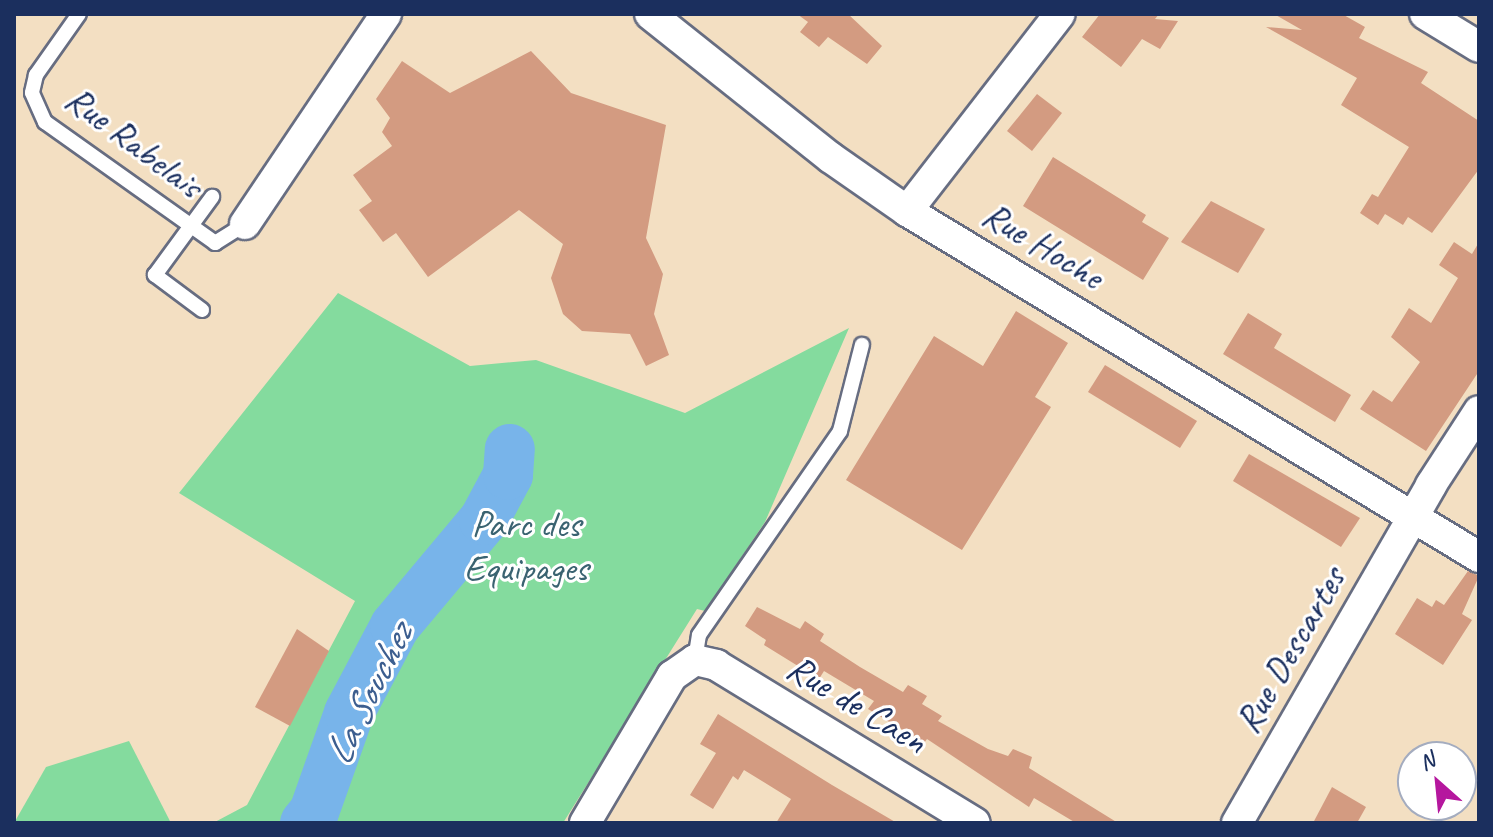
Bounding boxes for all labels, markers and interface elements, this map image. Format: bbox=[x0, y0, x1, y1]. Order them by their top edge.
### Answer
street label: Rue Rabelais bbox=[55, 75, 213, 209]
street label: Rue Hoche bbox=[974, 191, 1112, 299]
park label: Parc des Equipages bbox=[464, 501, 588, 590]
street label: Rue Descartes bbox=[1225, 560, 1355, 740]
water label: La Souchez bbox=[314, 616, 422, 772]
street label: Rue de Caen bbox=[779, 644, 935, 764]
north arrow bbox=[1397, 741, 1477, 821]
text: N bbox=[1415, 746, 1439, 777]

